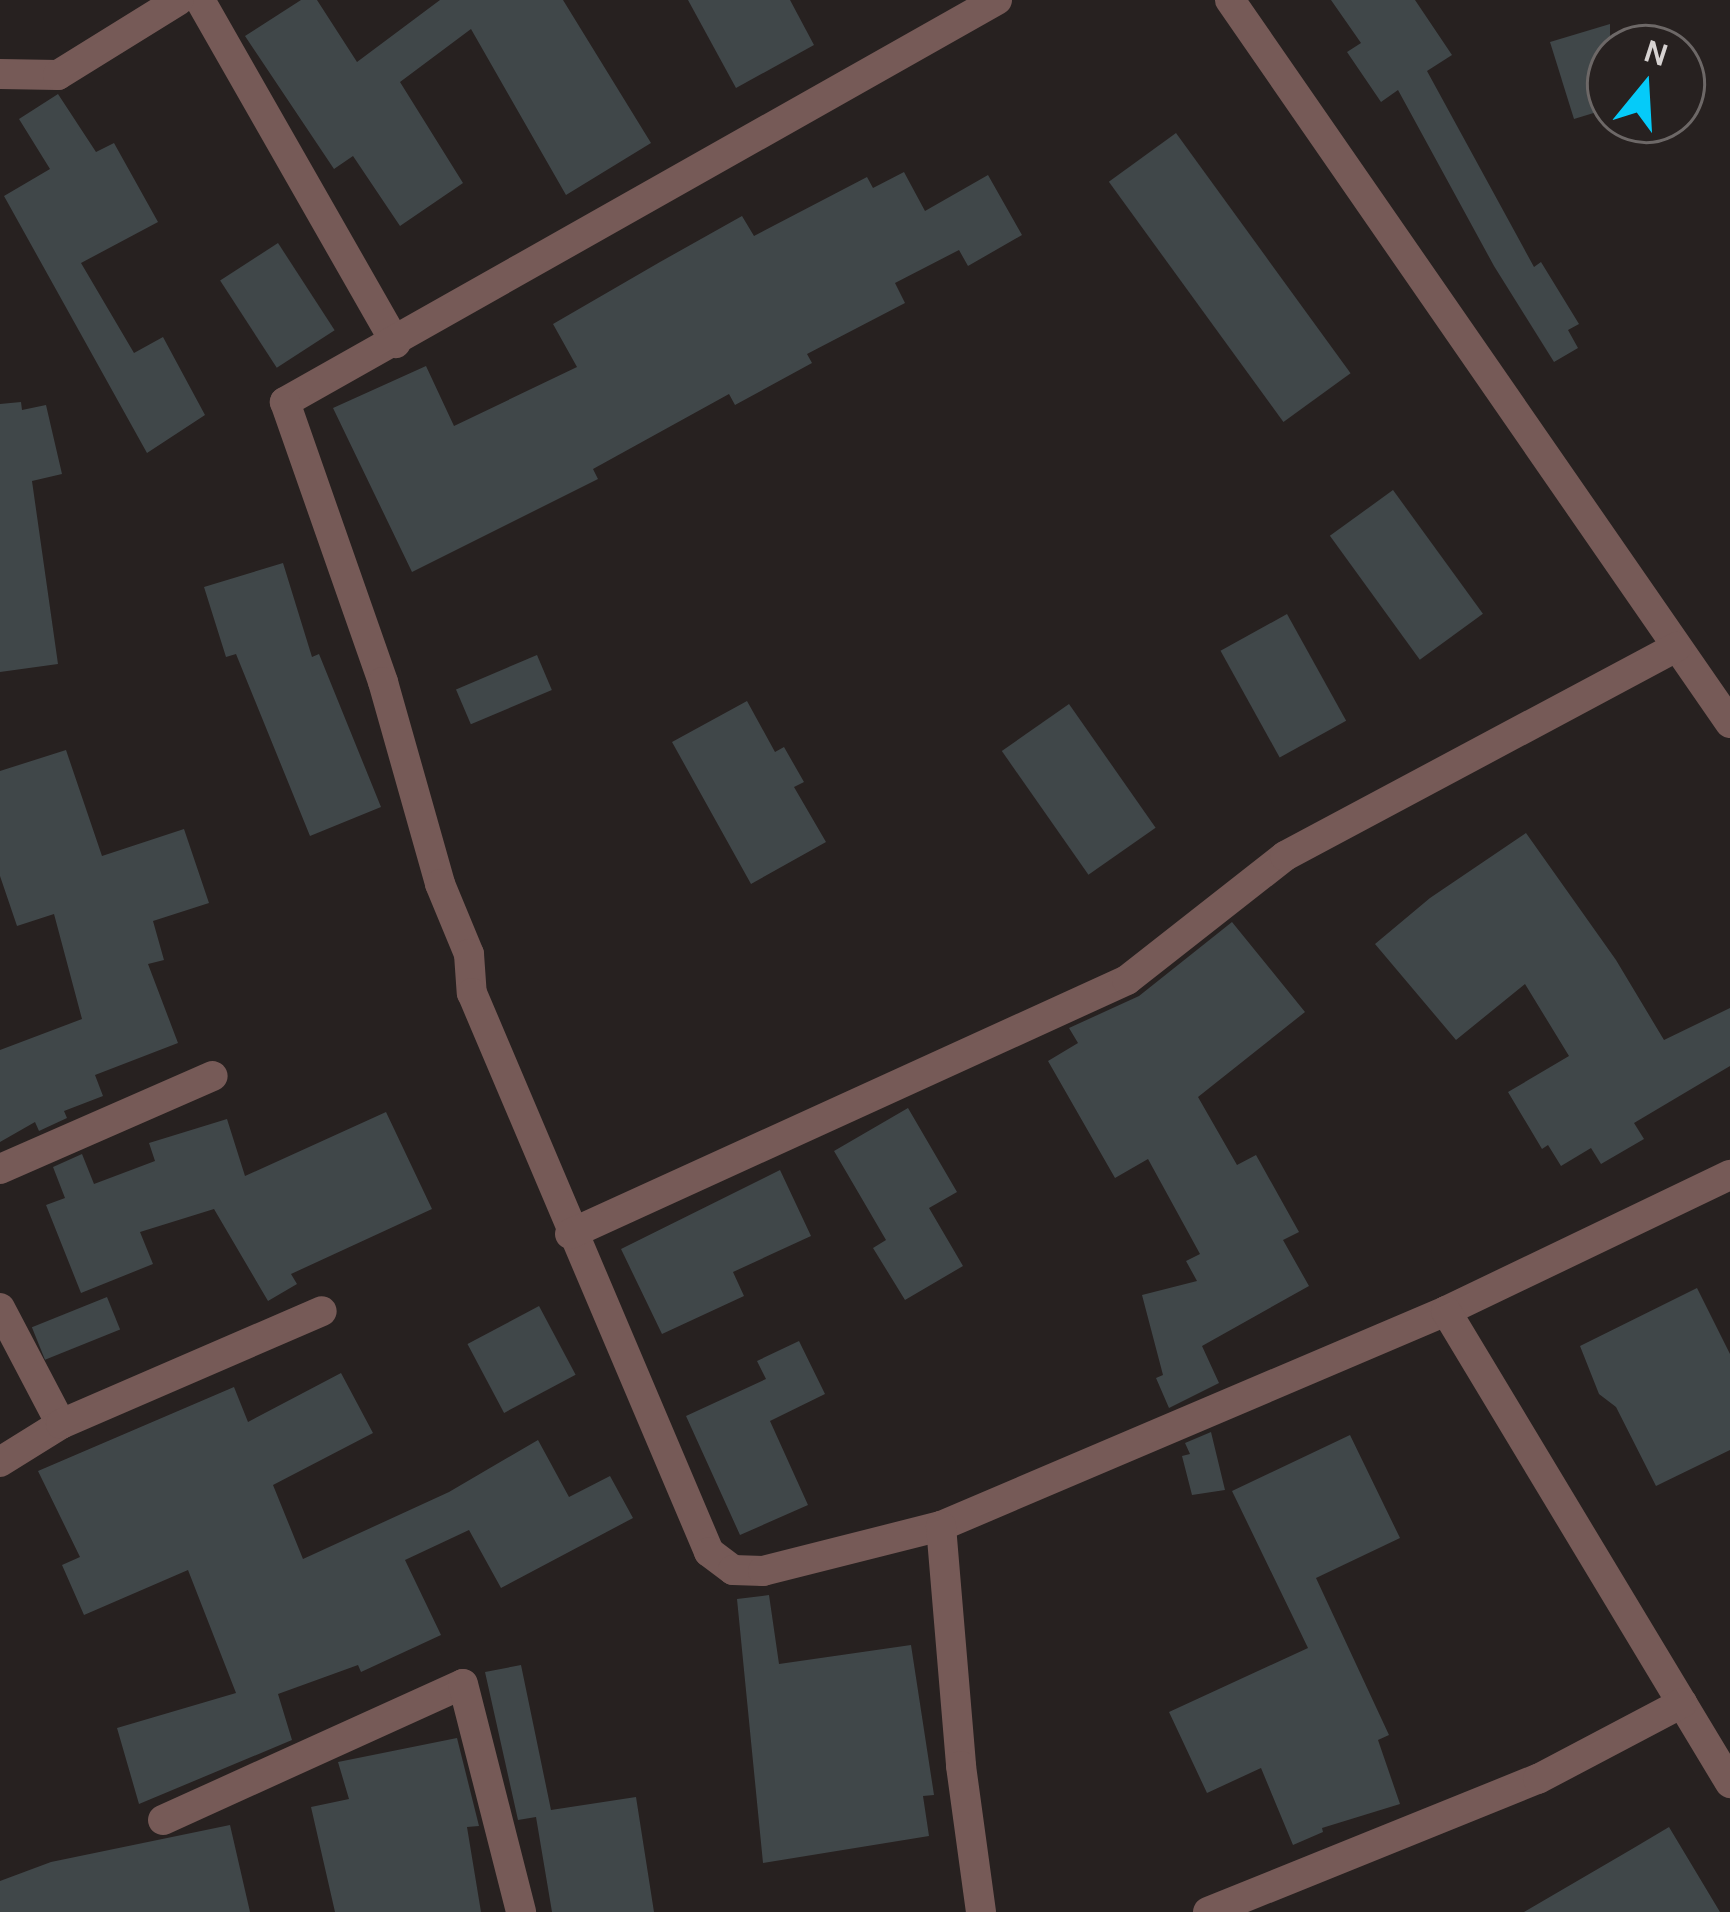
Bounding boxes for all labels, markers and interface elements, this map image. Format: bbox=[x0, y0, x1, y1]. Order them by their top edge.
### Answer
north arrow bbox=[1586, 24, 1706, 144]
text: N bbox=[1639, 31, 1673, 74]

